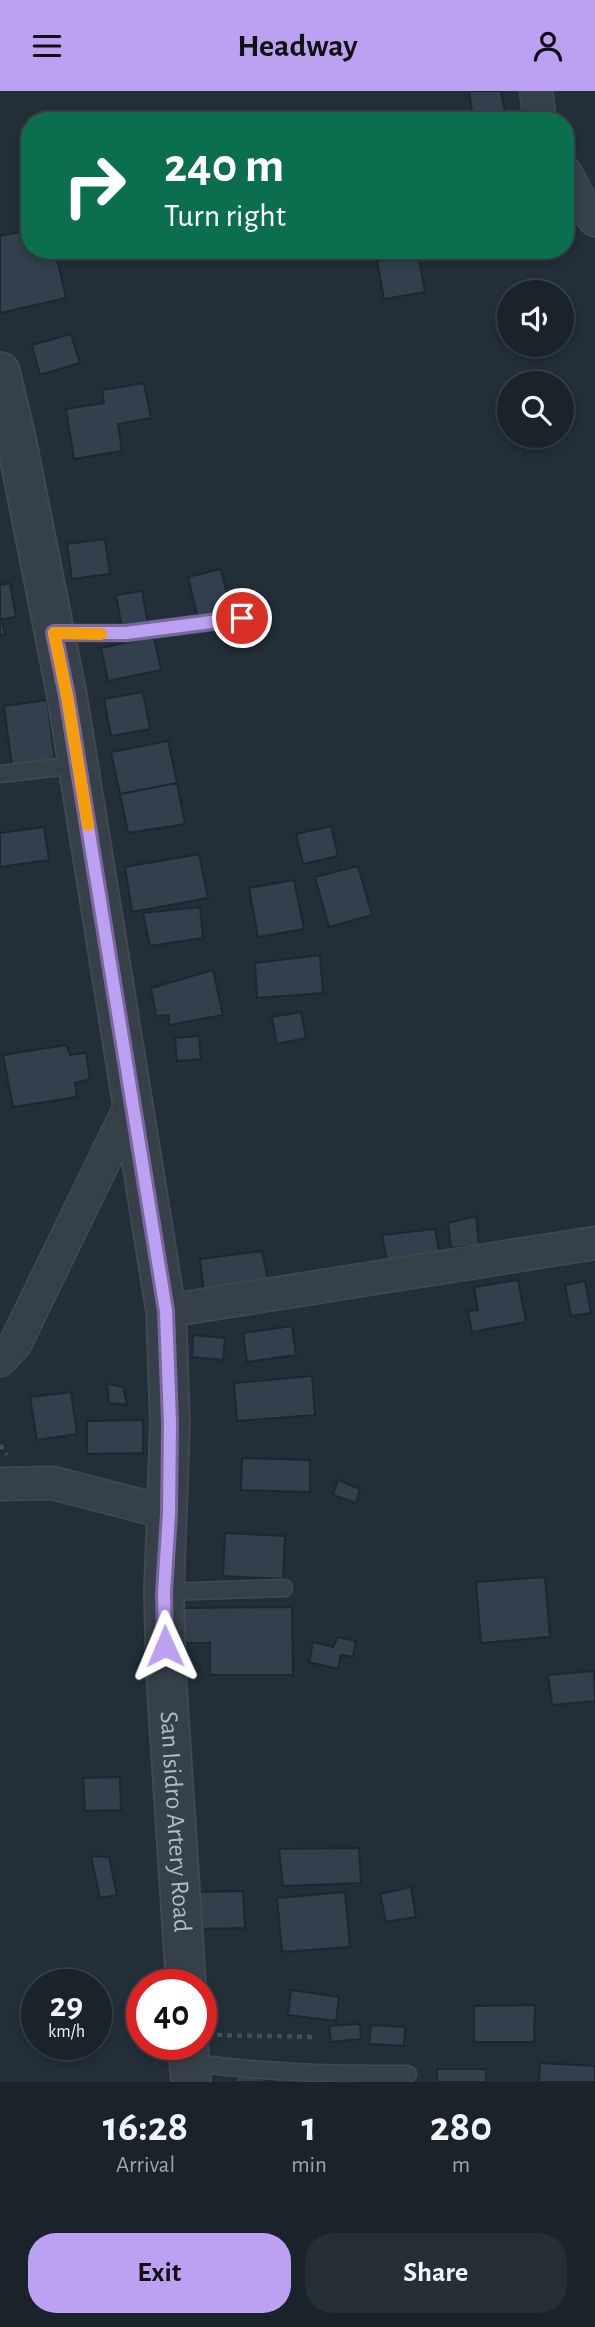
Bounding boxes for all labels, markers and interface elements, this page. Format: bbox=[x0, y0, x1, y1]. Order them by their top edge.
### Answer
icon: menu bbox=[28, 27, 66, 65]
icon: person bbox=[529, 27, 567, 65]
text: Headway bbox=[237, 30, 358, 62]
icon: right bbox=[49, 140, 140, 231]
text: 240 m bbox=[164, 142, 284, 191]
text: Turn right bbox=[164, 200, 286, 232]
map controls bbox=[497, 280, 574, 448]
button: sound bbox=[497, 280, 574, 357]
button: search bbox=[497, 371, 574, 448]
pin bbox=[212, 588, 272, 648]
icon: arrive bbox=[223, 599, 261, 637]
position arrow bbox=[128, 1609, 202, 1683]
street label: San Isidro Artery Road bbox=[155, 1710, 196, 1933]
speed limit sign: 40 bbox=[126, 1969, 217, 2060]
text: 29 bbox=[50, 1988, 83, 2023]
text: km/h bbox=[48, 2023, 85, 2041]
text: 16:28 bbox=[103, 2106, 188, 2148]
text: 1 bbox=[302, 2106, 317, 2148]
text: 280 bbox=[430, 2106, 492, 2148]
text: Arrival bbox=[116, 2154, 175, 2177]
text: min bbox=[291, 2154, 327, 2177]
text: m bbox=[452, 2154, 470, 2177]
button: Exit bbox=[28, 2233, 291, 2313]
button: Share bbox=[305, 2233, 567, 2313]

